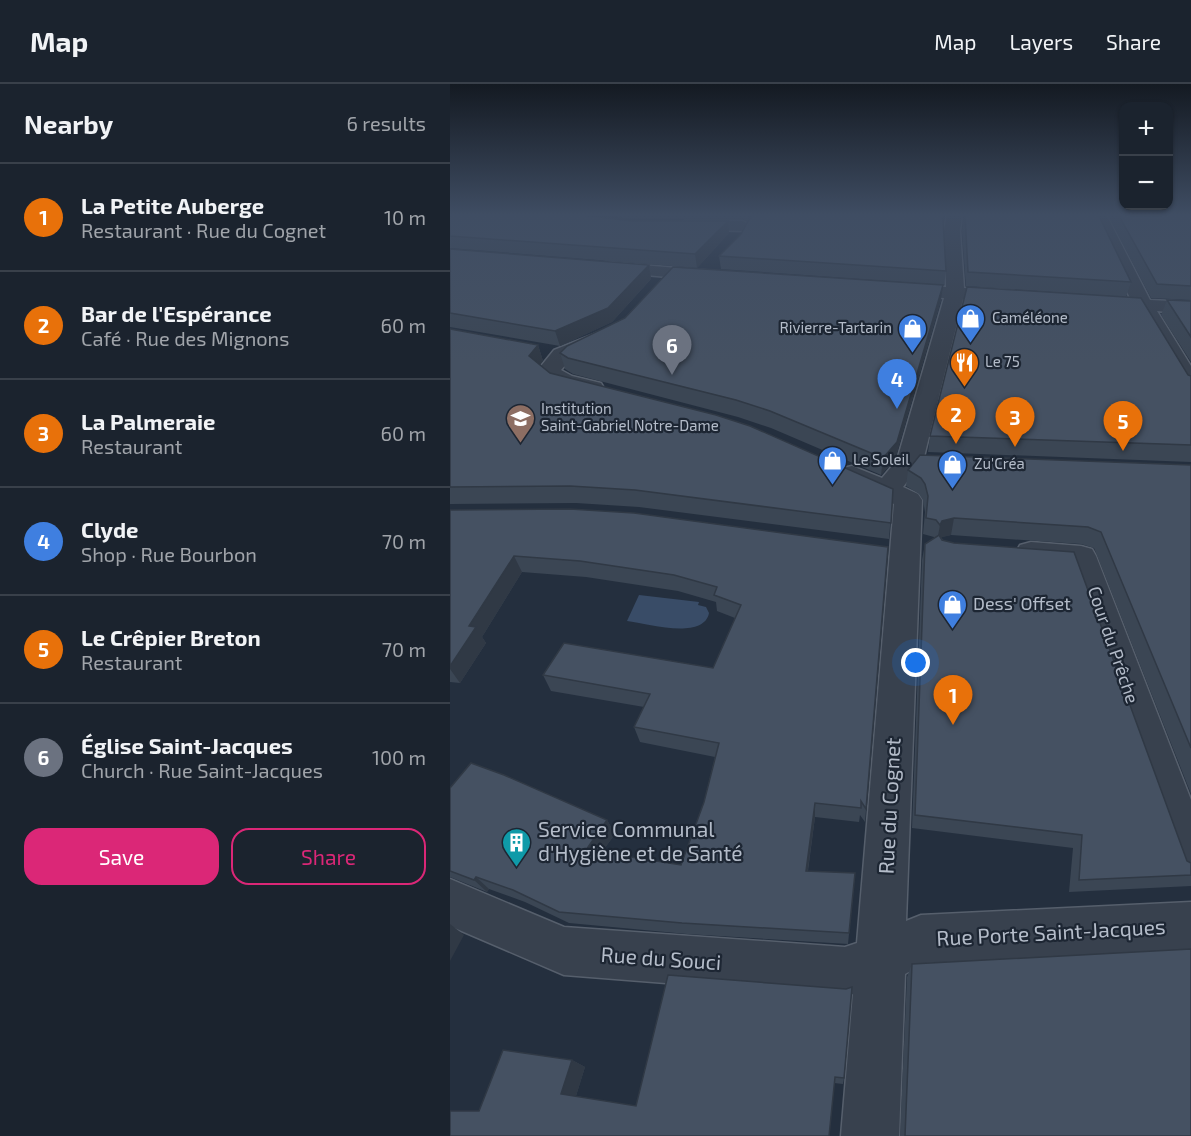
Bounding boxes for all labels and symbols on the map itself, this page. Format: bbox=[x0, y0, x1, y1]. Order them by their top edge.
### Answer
shop icon: Caméléone bbox=[955, 302, 987, 344]
place label: Caméléone bbox=[992, 308, 1068, 326]
shop icon: Rivierre-Tartarin bbox=[897, 312, 929, 354]
place label: Rivierre-Tartarin bbox=[780, 318, 892, 336]
pin: 6 bbox=[652, 326, 692, 375]
restaurant icon: Le 75 bbox=[948, 346, 980, 388]
place label: Le 75 bbox=[985, 352, 1020, 370]
pin: 4 bbox=[878, 360, 916, 409]
pin: 2 bbox=[936, 394, 976, 444]
pin: 3 bbox=[996, 398, 1034, 447]
place label: Institution Saint-Gabriel Notre-Dame bbox=[541, 399, 719, 434]
school or university icon: Institution Saint-Gabriel Notre-Dame bbox=[504, 402, 536, 444]
pin: 5 bbox=[1104, 402, 1142, 451]
shop icon: Le Soleil bbox=[816, 444, 848, 486]
shop icon: Zu'Créa bbox=[937, 448, 969, 490]
place label: Le Soleil bbox=[853, 450, 910, 468]
place label: Zu'Créa bbox=[974, 454, 1025, 472]
street label: Cour du Prêche bbox=[1084, 583, 1144, 706]
shop icon: Dess' Offset bbox=[936, 588, 968, 630]
place label: Dess' Offset bbox=[973, 592, 1071, 614]
your location bbox=[901, 648, 930, 677]
pin: 1 bbox=[934, 676, 972, 725]
street label: Rue du Cognet bbox=[872, 737, 905, 875]
place label: Service Communal d'Hygiène et de Santé bbox=[538, 816, 743, 865]
building icon: Service Communal d'Hygiène et de Santé bbox=[501, 826, 533, 868]
street label: Rue Porte Saint-Jacques bbox=[936, 913, 1166, 950]
street label: Rue du Souci bbox=[600, 941, 722, 974]

